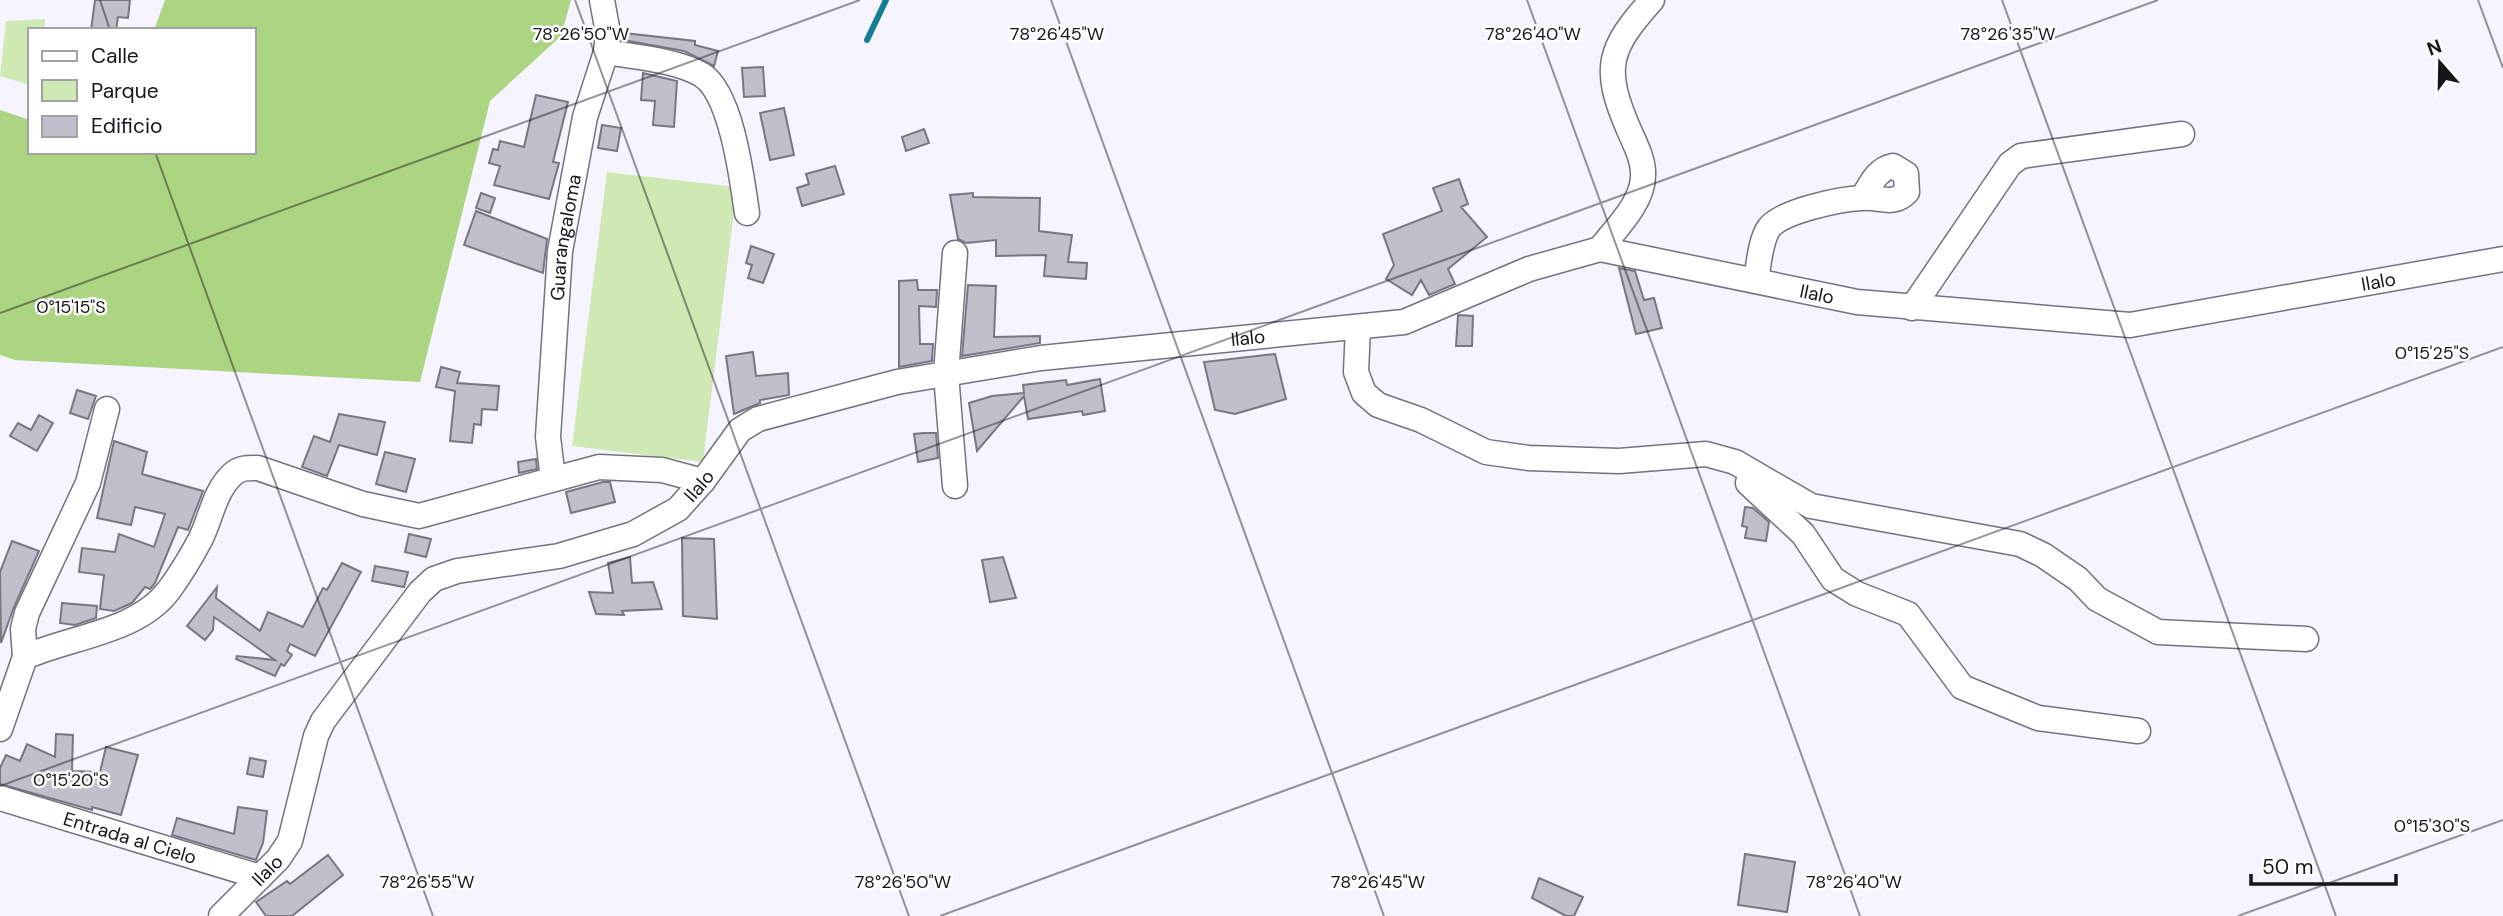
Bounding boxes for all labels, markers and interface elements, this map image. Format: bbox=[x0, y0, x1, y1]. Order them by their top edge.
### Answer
text: 78°26'50"W bbox=[533, 22, 629, 46]
text: 78°26'45"W bbox=[1010, 22, 1104, 46]
text: 78°26'40"W bbox=[1485, 22, 1581, 46]
text: 78°26'35"W bbox=[1961, 22, 2055, 46]
legend bbox=[28, 28, 256, 154]
north arrow bbox=[2405, 28, 2475, 98]
text: N bbox=[2424, 33, 2445, 62]
text: Calle bbox=[91, 42, 139, 70]
text: Parque bbox=[91, 77, 159, 105]
text: Edificio bbox=[91, 112, 162, 140]
street label: Guarangaloma bbox=[545, 172, 587, 301]
street label: Ilalo bbox=[2359, 266, 2398, 297]
street label: Ilalo bbox=[1797, 279, 1836, 310]
text: 0°15'15"S bbox=[36, 295, 106, 319]
street label: Ilalo bbox=[1230, 324, 1266, 352]
text: 0°15'25"S bbox=[2395, 341, 2469, 365]
street label: Ilalo bbox=[678, 465, 720, 507]
text: 0°15'20"S bbox=[33, 768, 109, 792]
street label: Entrada al Cielo bbox=[60, 806, 200, 870]
text: 0°15'30"S bbox=[2394, 814, 2470, 838]
scale bar bbox=[2251, 842, 2396, 886]
street label: Ilalo bbox=[246, 849, 288, 891]
text: 50 m bbox=[2262, 853, 2313, 881]
text: 78°26'55"W bbox=[380, 870, 474, 894]
text: 78°26'50"W bbox=[855, 870, 951, 894]
text: 78°26'45"W bbox=[1331, 870, 1425, 894]
text: 78°26'40"W bbox=[1806, 870, 1902, 894]

